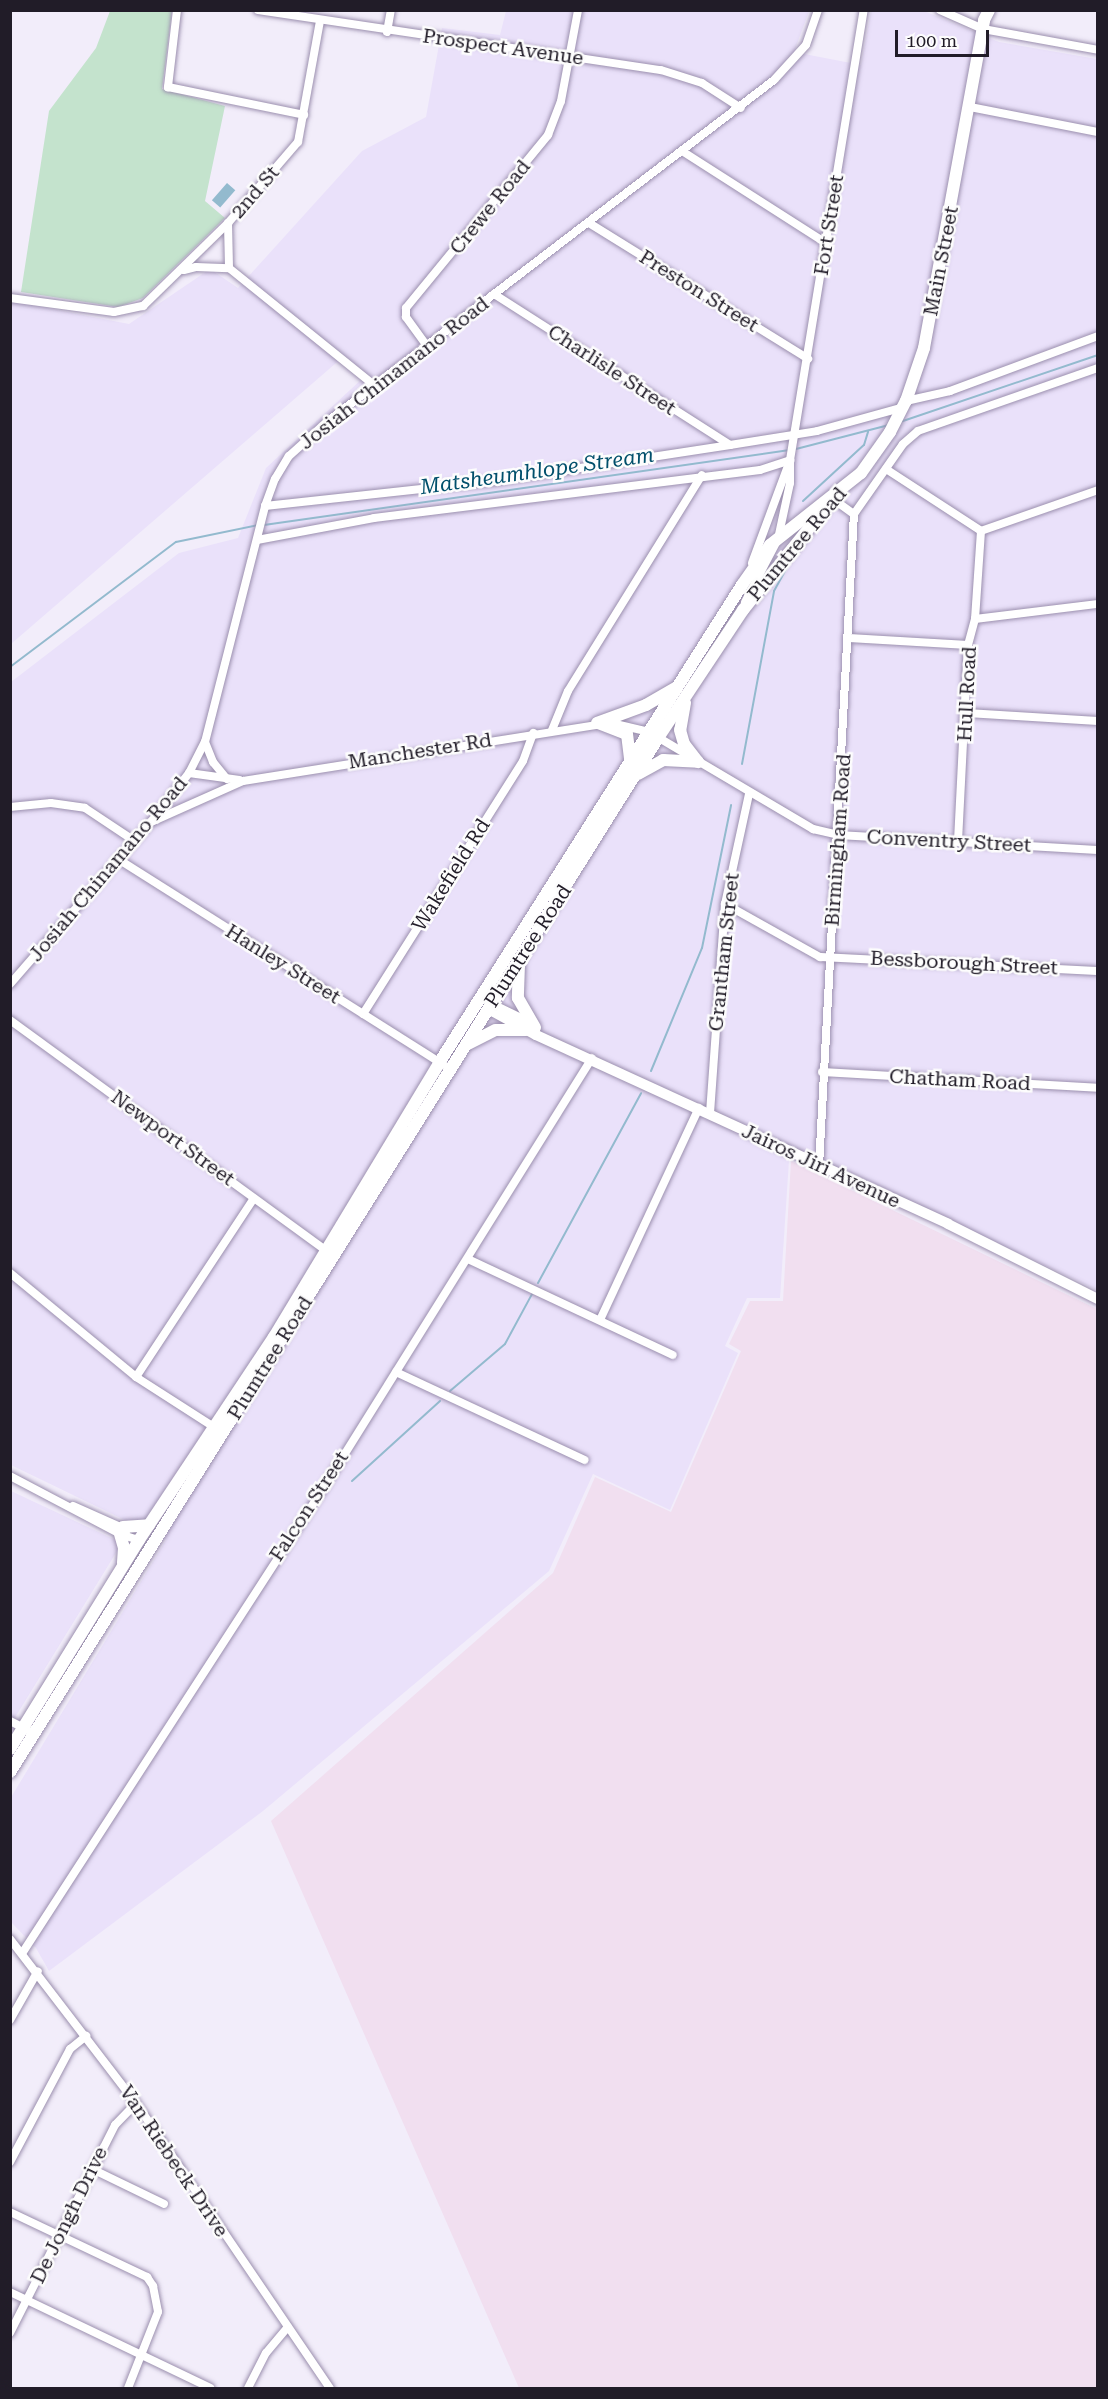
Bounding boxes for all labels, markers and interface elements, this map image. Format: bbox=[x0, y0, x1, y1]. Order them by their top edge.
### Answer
scale bar bbox=[898, 18, 992, 56]
street label: Prospect Avenue bbox=[421, 24, 585, 70]
text: 100 m bbox=[906, 30, 957, 51]
street label: Crewe Road bbox=[445, 155, 535, 259]
street label: 2nd St bbox=[226, 161, 284, 223]
street label: Fort Street bbox=[809, 173, 849, 277]
street label: Main Street bbox=[919, 204, 963, 318]
street label: Preston Street bbox=[635, 245, 763, 337]
street label: Josiah Chinamano Road bbox=[294, 292, 494, 454]
street label: Charlisle Street bbox=[543, 320, 681, 420]
water label: Matsheumhlope Stream bbox=[419, 442, 655, 500]
street label: Plumtree Road bbox=[742, 482, 852, 606]
street label: Hull Road bbox=[953, 646, 981, 742]
street label: Manchester Rd bbox=[346, 728, 494, 774]
street label: Birmingham Road bbox=[820, 753, 856, 927]
street label: Josiah Chinamano Road bbox=[24, 772, 192, 966]
street label: Wakefield Rd bbox=[407, 814, 495, 936]
street label: Conventry Street bbox=[866, 825, 1032, 857]
street label: Grantham Street bbox=[704, 872, 744, 1032]
street label: Plumtree Road bbox=[479, 880, 577, 1012]
street label: Hanley Street bbox=[221, 919, 345, 1009]
street label: Bessborough Street bbox=[869, 946, 1059, 980]
street label: Chatham Road bbox=[889, 1064, 1031, 1096]
street label: Newport Street bbox=[106, 1085, 240, 1191]
street label: Jairos Jiri Avenue bbox=[738, 1119, 904, 1213]
street label: Plumtree Road bbox=[222, 1292, 318, 1424]
street label: Falcon Street bbox=[264, 1446, 354, 1566]
street label: Van Riebeck Drive bbox=[114, 2081, 234, 2241]
street label: De Jongh Drive bbox=[25, 2143, 113, 2287]

